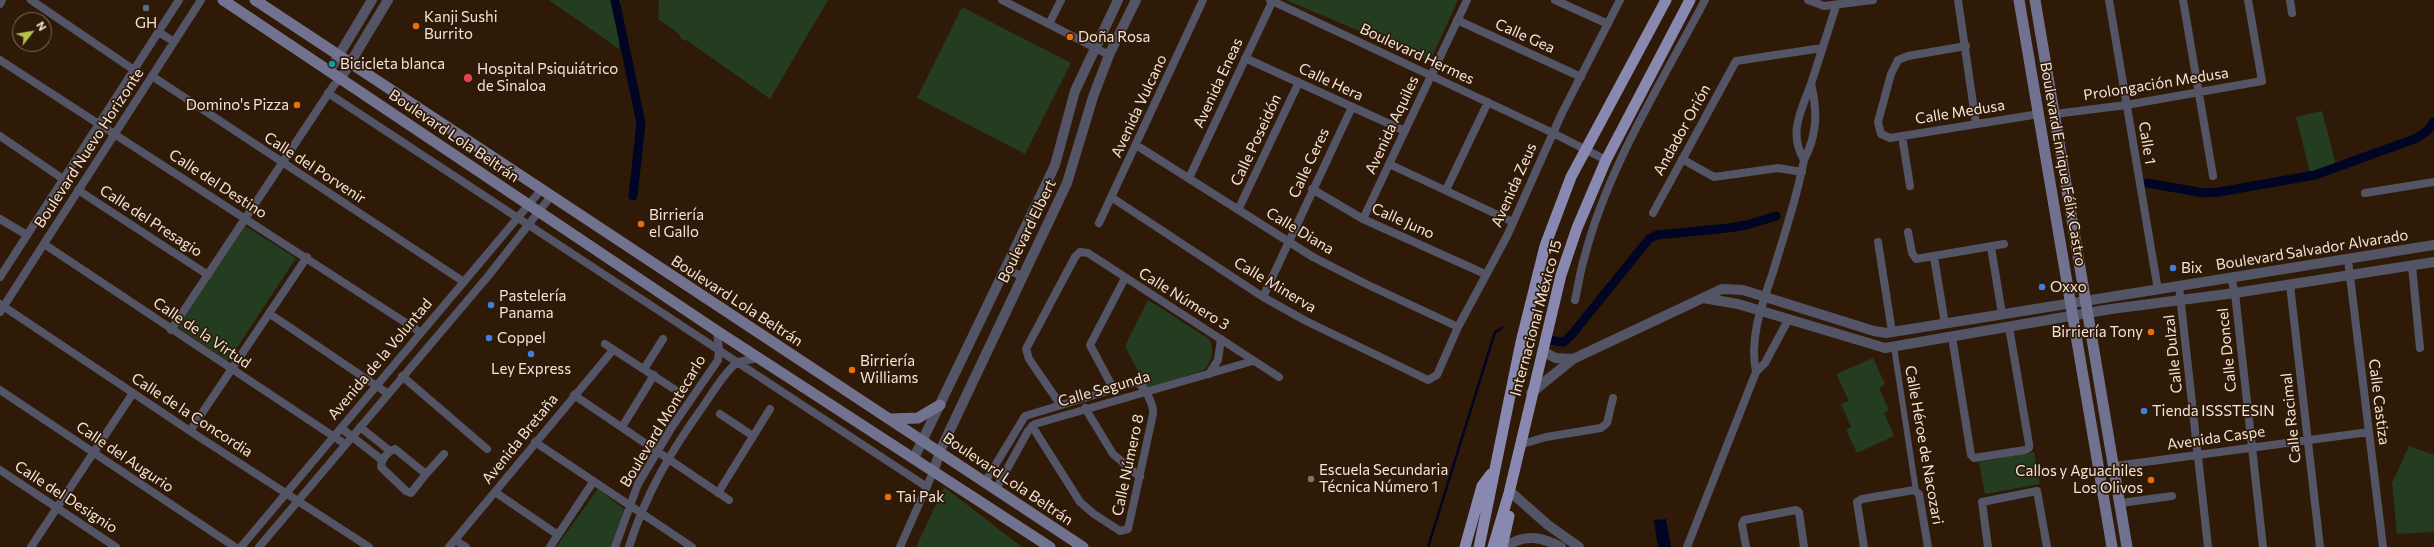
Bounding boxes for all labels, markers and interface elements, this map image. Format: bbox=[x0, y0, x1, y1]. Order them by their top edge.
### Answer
marker: GH bbox=[141, 3, 151, 13]
place label: Kanji Sushi Burrito bbox=[424, 8, 498, 43]
north arrow bbox=[12, 12, 52, 52]
place label: GH bbox=[135, 14, 157, 32]
street label: Calle Gea bbox=[1492, 15, 1558, 57]
text: N bbox=[34, 19, 50, 33]
street label: Boulevard Hermes bbox=[1357, 20, 1477, 88]
marker: Kanji Sushi Burrito bbox=[411, 21, 421, 31]
place label: Doña Rosa bbox=[1078, 28, 1150, 46]
marker: Doña Rosa bbox=[1065, 32, 1075, 42]
street label: Avenida Eneas bbox=[1189, 35, 1247, 131]
street label: Avenida Vulcano bbox=[1107, 52, 1171, 160]
place label: Bicicleta blanca bbox=[340, 55, 445, 73]
marker: Bicicleta blanca bbox=[327, 59, 337, 69]
street label: Calle Hera bbox=[1296, 59, 1366, 105]
place label: Hospital Psiquiátrico de Sinaloa bbox=[477, 60, 618, 95]
street label: Boulevard Enrique Félix Castro bbox=[2036, 61, 2090, 267]
street label: Prolongación Medusa bbox=[2082, 64, 2230, 104]
street label: Boulevard Nuevo Horizonte bbox=[31, 65, 147, 231]
marker: Hospital Psiquiátrico de Sinaloa bbox=[462, 72, 474, 84]
street label: Avenida Aquiles bbox=[1361, 73, 1423, 177]
street label: Andador Orión bbox=[1649, 81, 1715, 179]
street label: Boulevard Lola Beltrán bbox=[386, 86, 522, 186]
street label: Calle Poseidón bbox=[1227, 91, 1285, 189]
place label: Domino's Pizza bbox=[186, 96, 289, 114]
street label: Calle Medusa bbox=[1914, 96, 2006, 128]
marker: Domino's Pizza bbox=[292, 100, 302, 110]
street label: Calle 1 bbox=[2135, 120, 2159, 166]
street label: Calle Ceres bbox=[1285, 125, 1333, 201]
street label: Calle del Porvenir bbox=[261, 128, 369, 208]
street label: Avenida Zeus bbox=[1487, 140, 1541, 230]
street label: Calle del Destino bbox=[166, 146, 270, 222]
street label: Boulevard Elbert bbox=[994, 176, 1060, 286]
street label: Calle del Presagio bbox=[96, 181, 206, 261]
street label: Calle Juno bbox=[1369, 199, 1437, 243]
street label: Calle Diana bbox=[1263, 204, 1337, 258]
place label: Birriería el Gallo bbox=[649, 206, 704, 241]
marker: Birriería el Gallo bbox=[636, 219, 646, 229]
street label: Boulevard Salvador Alvarado bbox=[2215, 226, 2409, 274]
street label: Internacional México 15 bbox=[1506, 238, 1566, 398]
street label: Boulevard Lola Beltrán bbox=[668, 252, 806, 350]
street label: Calle Minerva bbox=[1231, 253, 1319, 317]
place label: Bix bbox=[2181, 259, 2203, 277]
marker: Bix bbox=[2168, 263, 2178, 273]
street label: Calle Número 3 bbox=[1135, 264, 1233, 334]
place label: Oxxo bbox=[2050, 278, 2087, 296]
marker: Oxxo bbox=[2037, 282, 2047, 292]
place label: Pastelería Panama bbox=[499, 287, 566, 322]
street label: Calle de la Virtud bbox=[150, 294, 254, 372]
street label: Avenida de la Voluntad bbox=[324, 295, 436, 423]
marker: Pastelería Panama bbox=[486, 300, 496, 310]
street label: Calle Doncel bbox=[2214, 307, 2240, 393]
street label: Calle Dulzal bbox=[2160, 314, 2186, 394]
place label: Birriería Tony bbox=[2052, 323, 2143, 341]
marker: Birriería Tony bbox=[2146, 327, 2156, 337]
place label: Coppel bbox=[497, 329, 546, 347]
marker: Coppel bbox=[484, 333, 494, 343]
marker: Ley Express bbox=[526, 349, 536, 359]
street label: Boulevard Montecarlo bbox=[616, 352, 710, 490]
place label: Birriería Williams bbox=[860, 352, 918, 387]
street label: Calle Castiza bbox=[2365, 358, 2393, 446]
place label: Ley Express bbox=[491, 360, 571, 378]
street label: Calle Héroe de Nacozari bbox=[1901, 364, 1947, 526]
marker: Birriería Williams bbox=[847, 365, 857, 375]
street label: Calle Segunda bbox=[1056, 367, 1152, 411]
street label: Calle de la Concordia bbox=[128, 369, 256, 461]
street label: Calle Racimal bbox=[2277, 372, 2305, 464]
street label: Avenida Bretaña bbox=[478, 390, 562, 488]
place label: Tienda ISSSTESIN bbox=[2152, 402, 2275, 420]
marker: Tienda ISSSTESIN bbox=[2139, 406, 2149, 416]
street label: Calle Número 8 bbox=[1108, 412, 1148, 518]
street label: Calle del Augurio bbox=[73, 418, 177, 496]
street label: Avenida Caspe bbox=[2166, 422, 2266, 454]
street label: Boulevard Lola Beltrán bbox=[940, 429, 1076, 529]
street label: Calle del Designio bbox=[11, 457, 121, 537]
place label: Escuela Secundaria Técnica Número 1 bbox=[1319, 461, 1448, 496]
place label: Callos y Aguachiles Los Olivos bbox=[2015, 462, 2143, 497]
marker: Escuela Secundaria Técnica Número 1 bbox=[1306, 474, 1316, 484]
marker: Callos y Aguachiles Los Olivos bbox=[2146, 475, 2156, 485]
place label: Tai Pak bbox=[896, 488, 944, 506]
marker: Tai Pak bbox=[883, 492, 893, 502]

